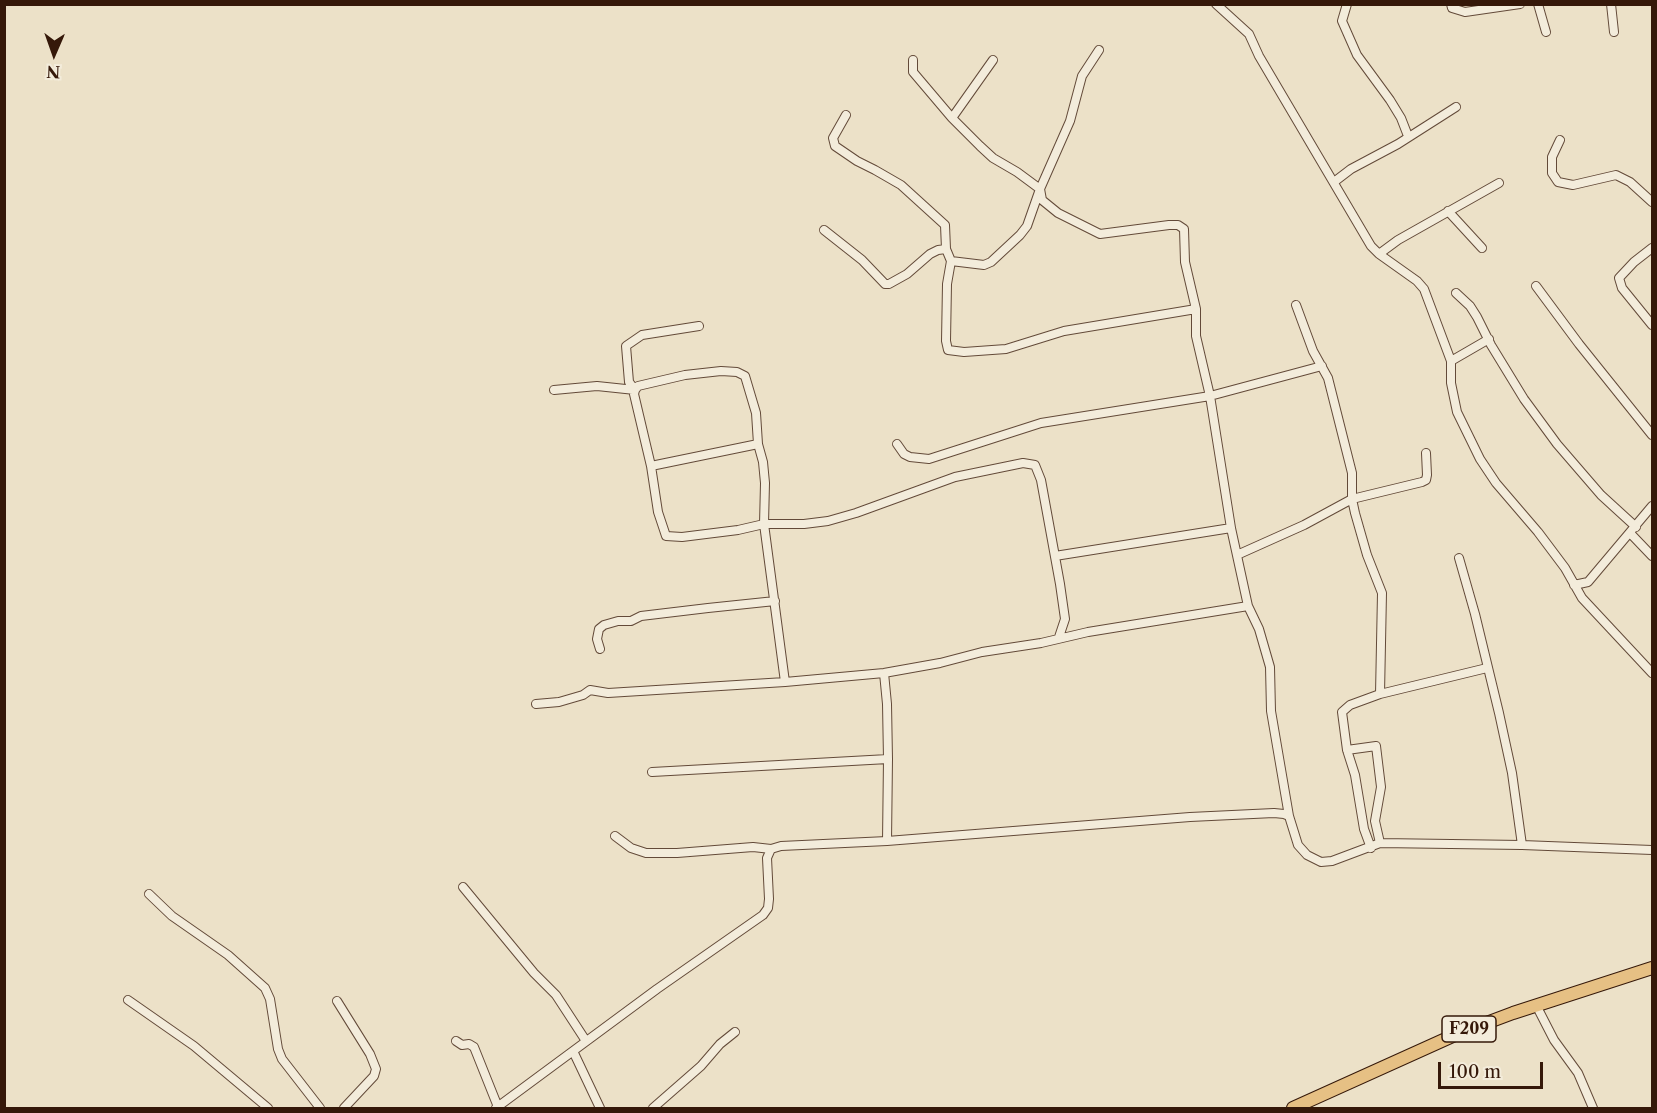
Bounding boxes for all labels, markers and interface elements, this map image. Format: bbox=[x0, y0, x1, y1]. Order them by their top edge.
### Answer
north arrow bbox=[24, 24, 84, 84]
text: N bbox=[46, 62, 61, 82]
road number: F209 bbox=[1442, 1016, 1496, 1042]
scale bar bbox=[1441, 1050, 1546, 1088]
text: 100 m bbox=[1449, 1061, 1501, 1083]

